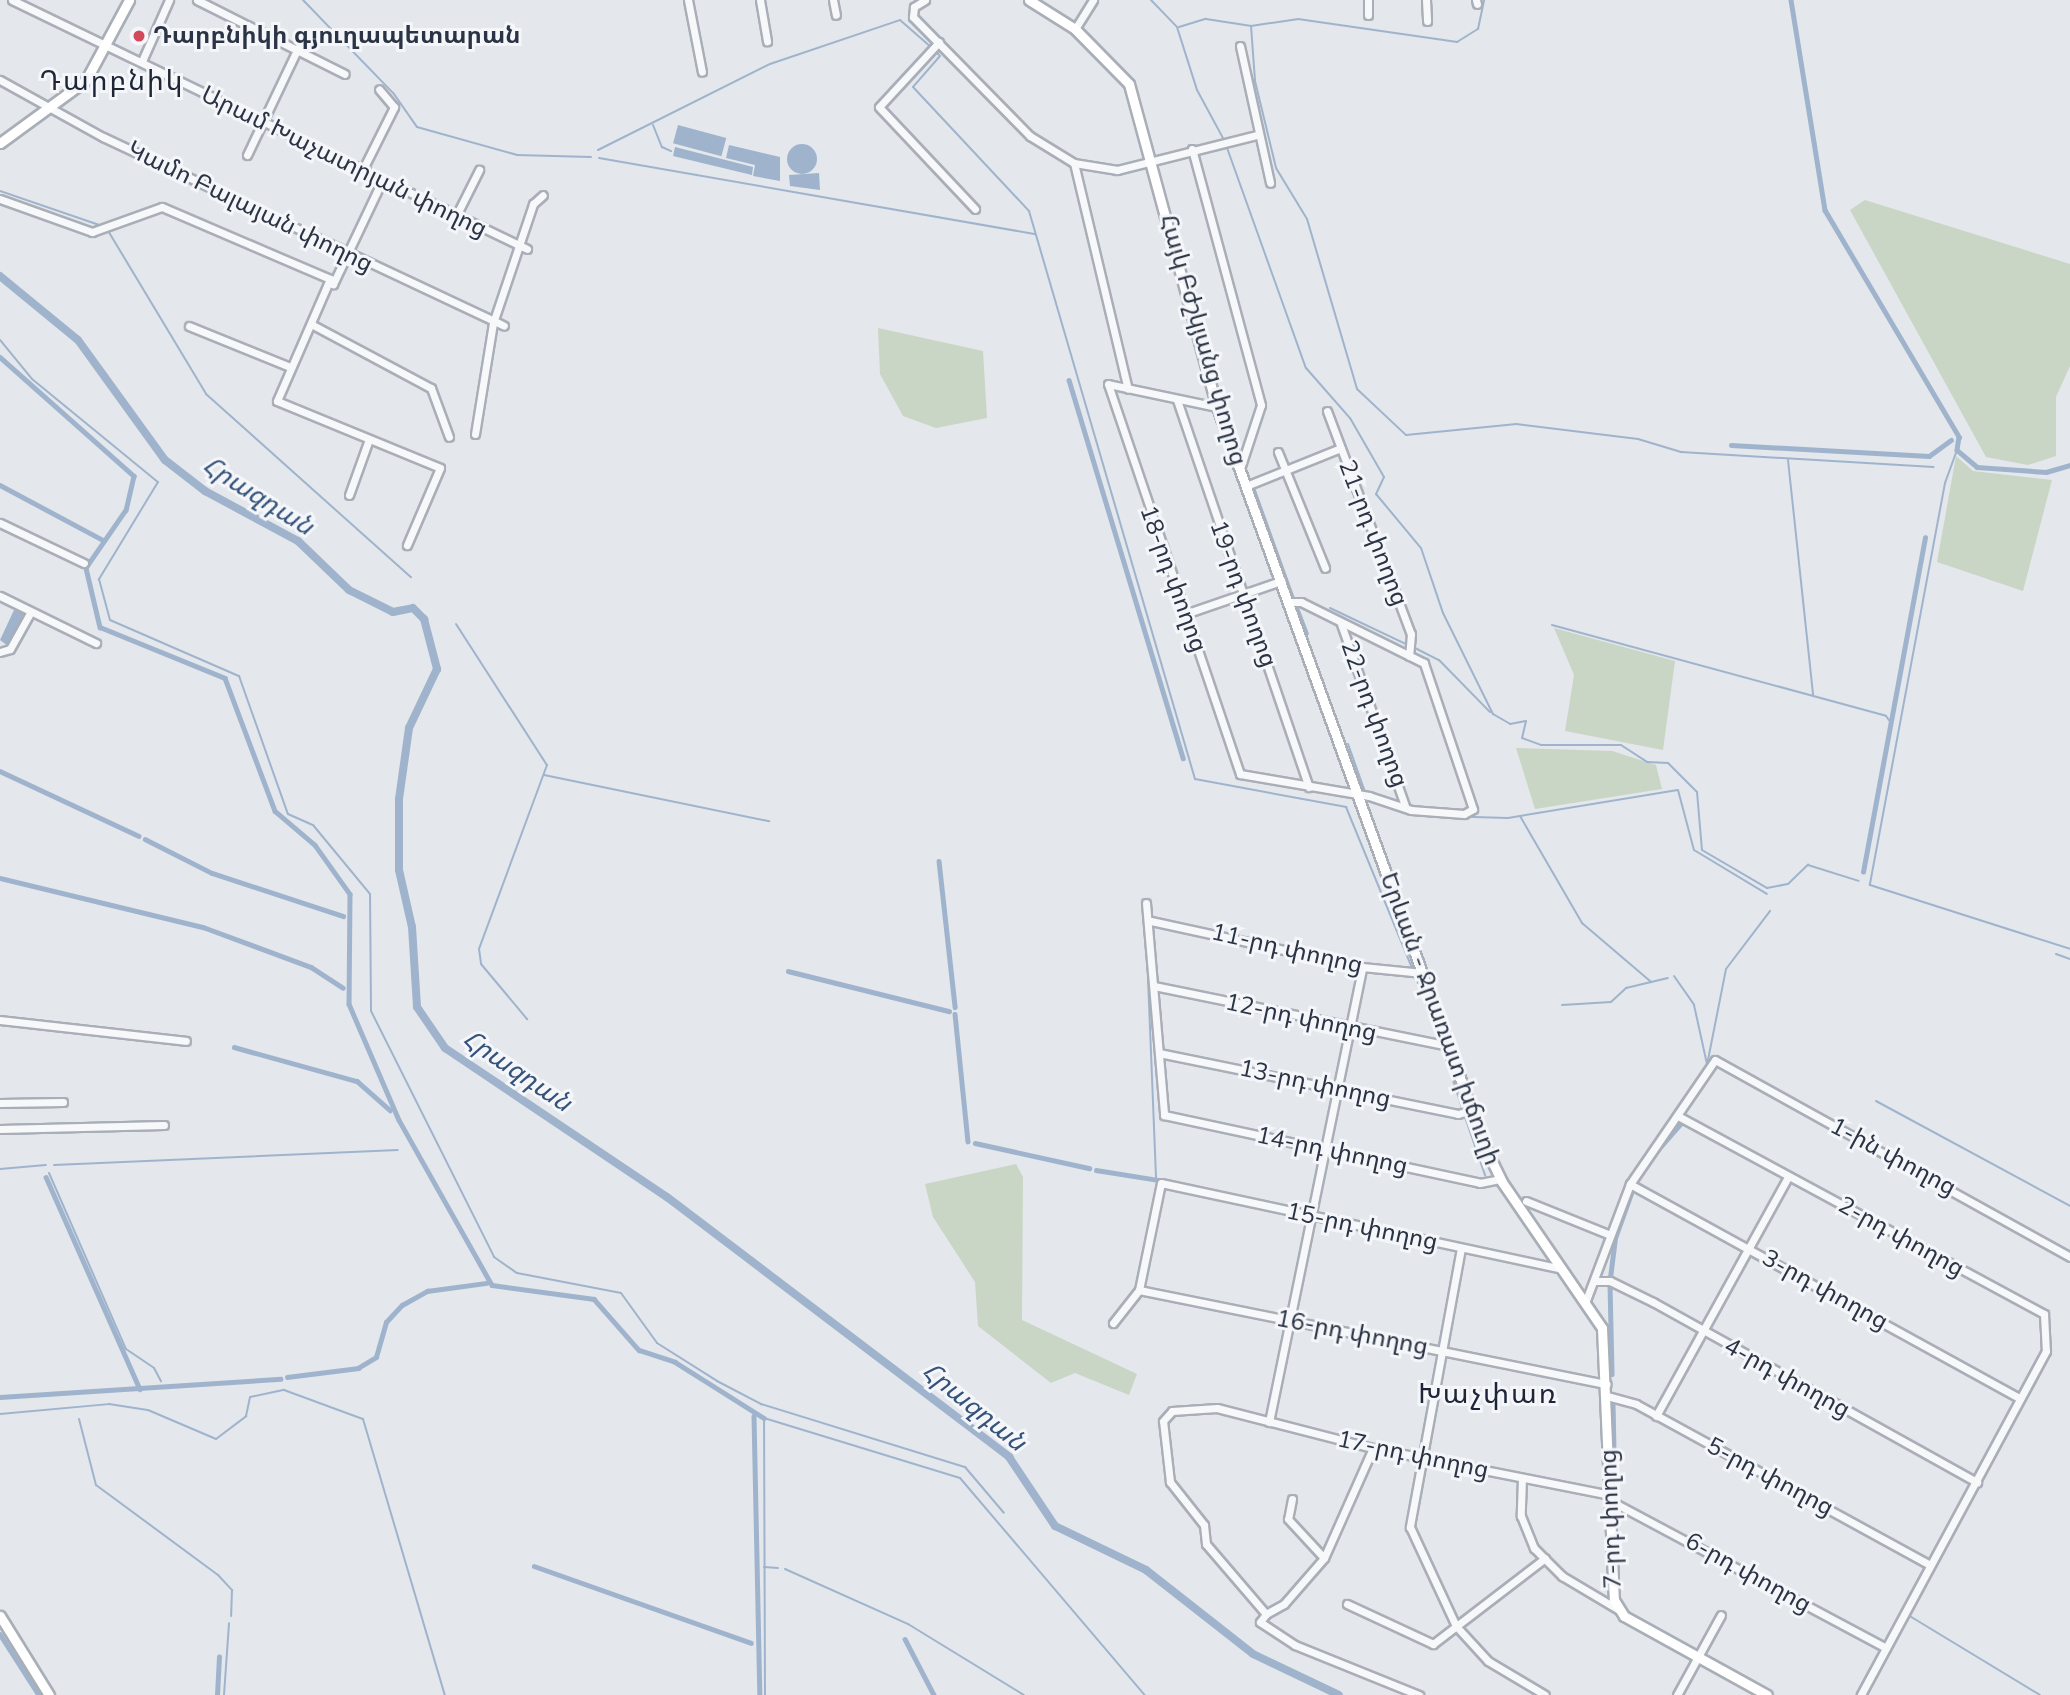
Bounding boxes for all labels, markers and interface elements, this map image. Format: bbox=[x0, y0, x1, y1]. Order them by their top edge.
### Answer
place label: Դարբնիկի գյուղապետարան bbox=[153, 22, 521, 50]
marker: Դարբնիկի գյուղապետարան bbox=[131, 28, 147, 44]
district label: Դարբնիկ bbox=[40, 64, 184, 98]
street label: Արամ Խաչատրյան փողոց bbox=[196, 80, 492, 244]
street label: Կամո Բալայան փողոց bbox=[123, 135, 377, 279]
street label: Հայկ Բժշկյանց փողոց bbox=[1153, 211, 1253, 469]
water label: Հրազդան bbox=[197, 450, 319, 542]
street label: 21-րդ փողոց bbox=[1332, 456, 1414, 610]
street label: 18-րդ փողոց bbox=[1133, 502, 1213, 656]
street label: 19-րդ փողոց bbox=[1203, 517, 1283, 671]
street label: 22-րդ փողոց bbox=[1334, 637, 1414, 791]
street label: Երևան - Ջրառատ խճուղի bbox=[1374, 869, 1506, 1169]
street label: 11-րդ փողոց bbox=[1209, 918, 1365, 980]
street label: 12-րդ փողոց bbox=[1223, 988, 1379, 1048]
water label: Հրազդան bbox=[457, 1023, 577, 1119]
street label: 13-րդ փողոց bbox=[1237, 1054, 1393, 1114]
street label: 1-ին փողոց bbox=[1825, 1112, 1961, 1202]
street label: 14-րդ փողոց bbox=[1254, 1121, 1410, 1181]
street label: 2-րդ փողոց bbox=[1833, 1191, 1969, 1283]
street label: 15-րդ փողոց bbox=[1284, 1197, 1440, 1257]
street label: 3-րդ փողոց bbox=[1757, 1244, 1893, 1336]
street label: 16-րդ փողոց bbox=[1274, 1304, 1430, 1362]
street label: 4-րդ փողոց bbox=[1719, 1332, 1855, 1424]
water label: Հրազդան bbox=[916, 1356, 1032, 1458]
district label: Խաչփառ bbox=[1419, 1377, 1557, 1411]
street label: 17-րդ փողոց bbox=[1335, 1425, 1491, 1485]
street label: 5-րդ փողոց bbox=[1702, 1432, 1838, 1522]
street label: 7-րդ փողոց bbox=[1594, 1449, 1628, 1589]
street label: 6-րդ փողոց bbox=[1680, 1527, 1816, 1619]

